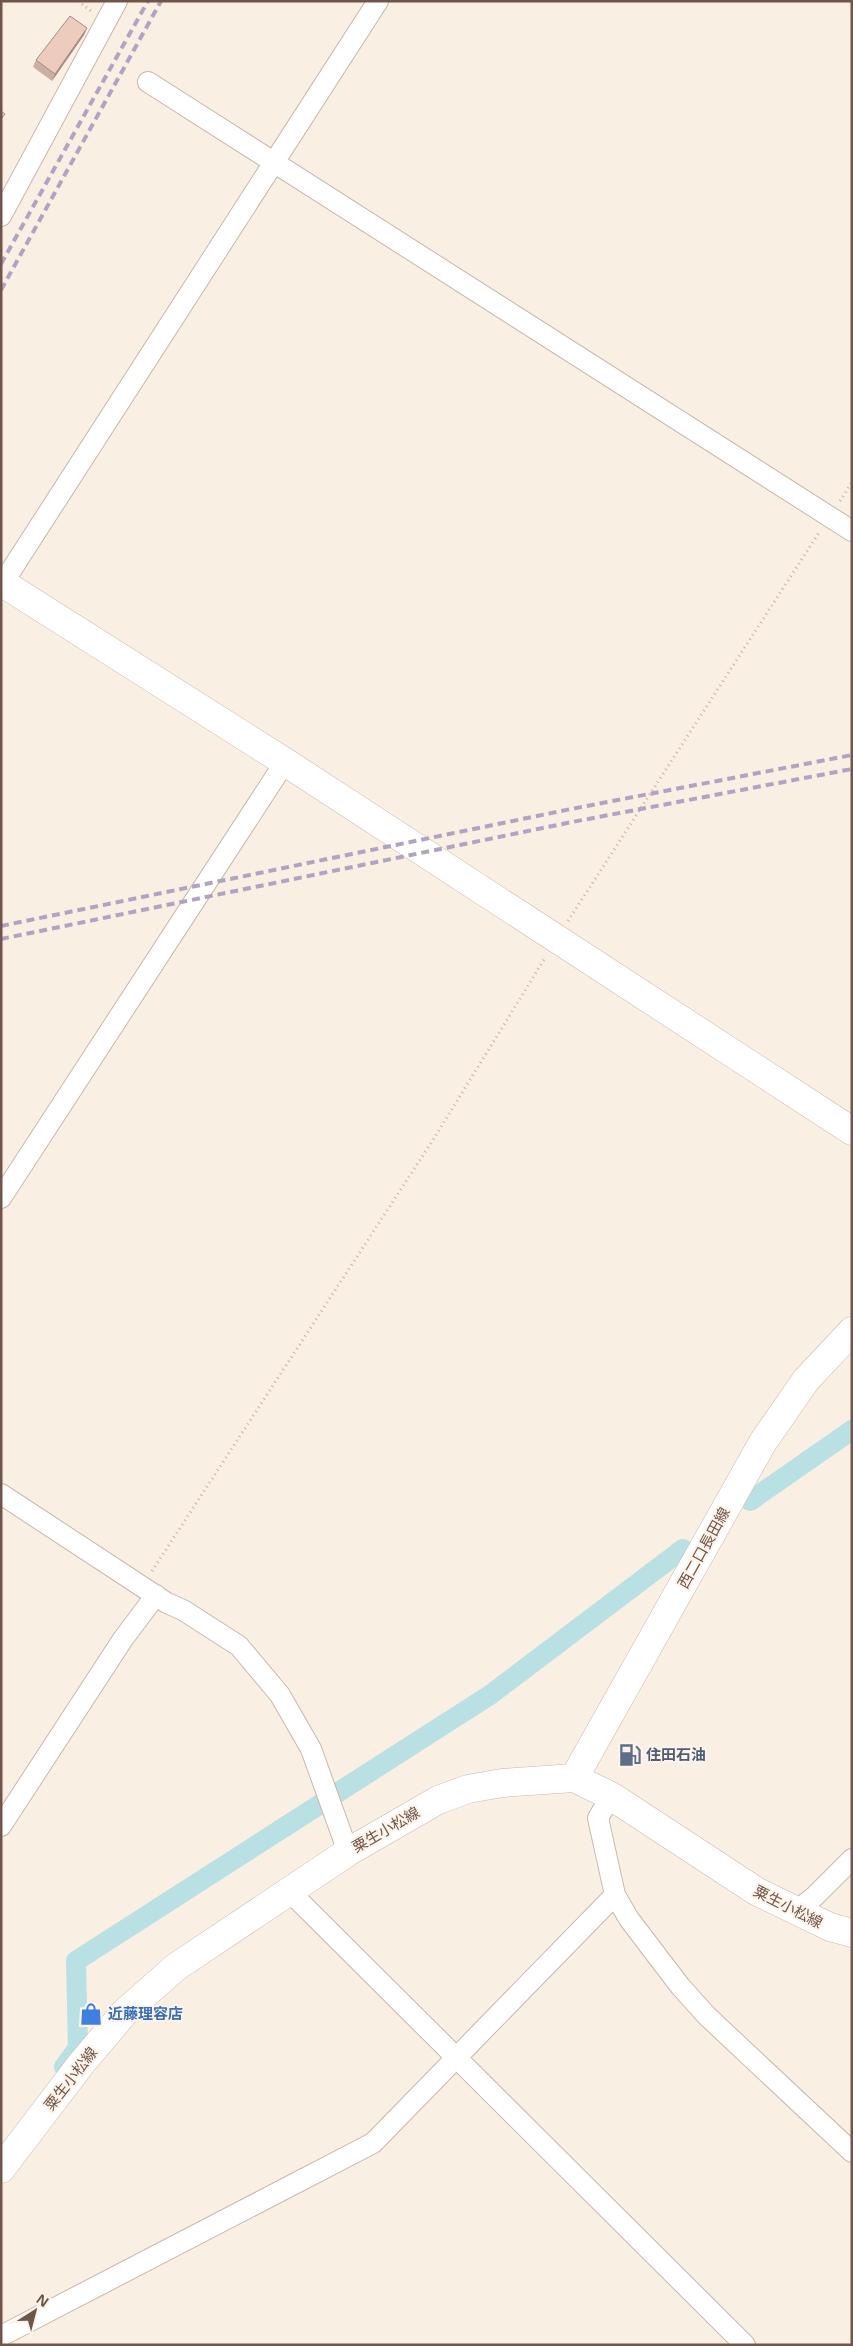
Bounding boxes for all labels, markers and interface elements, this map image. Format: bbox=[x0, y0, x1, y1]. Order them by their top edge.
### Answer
street label: 西二口長田線 bbox=[673, 1503, 734, 1592]
fuel station icon: 住田石油 bbox=[617, 1742, 643, 1768]
place label: 住田石油 bbox=[646, 1744, 706, 1764]
street label: 粟生小松線 bbox=[348, 1802, 423, 1857]
street label: 粟生小松線 bbox=[750, 1880, 826, 1932]
shop icon: 近藤理容店 bbox=[78, 2001, 104, 2027]
place label: 近藤理容店 bbox=[108, 2003, 183, 2023]
street label: 粟生小松線 bbox=[39, 2043, 101, 2114]
north arrow bbox=[10, 2286, 60, 2336]
text: N bbox=[33, 2289, 53, 2311]

